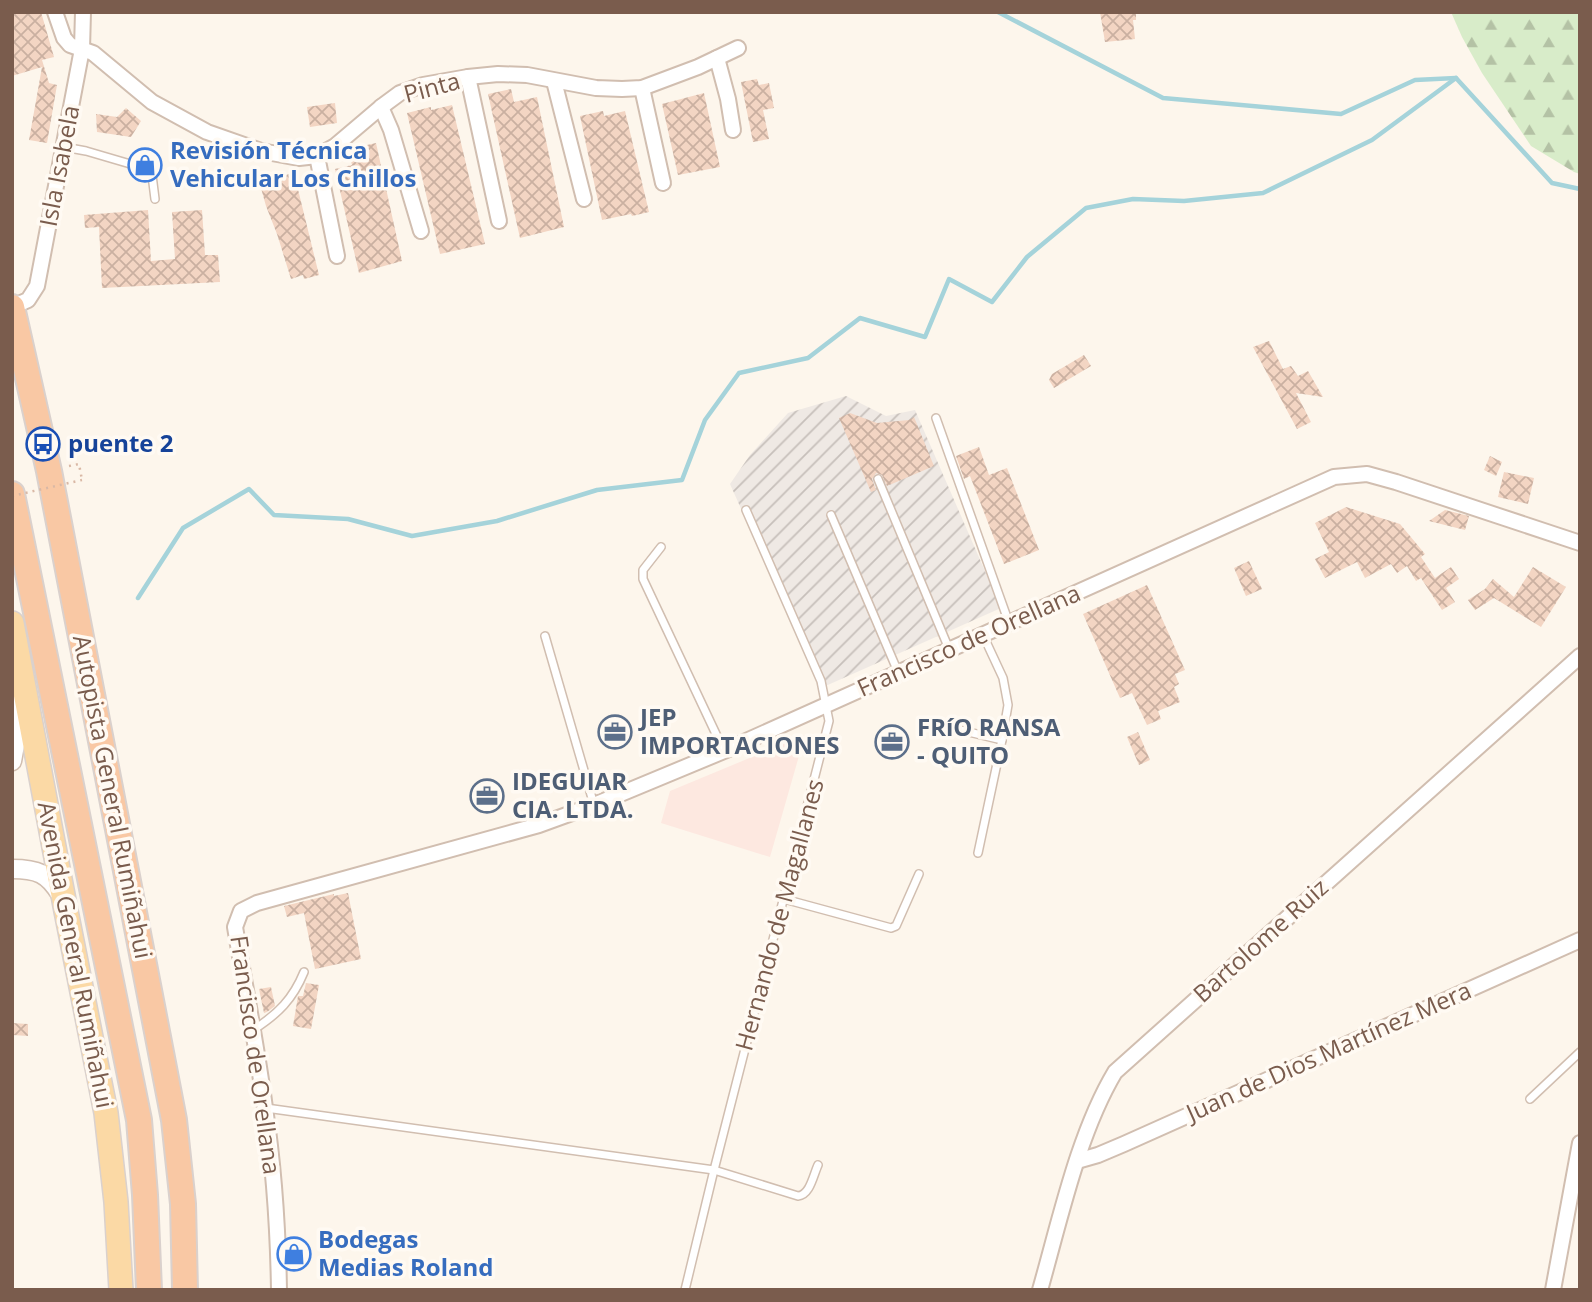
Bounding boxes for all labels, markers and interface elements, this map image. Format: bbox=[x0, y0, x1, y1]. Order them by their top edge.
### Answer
street label: Pinta bbox=[400, 63, 463, 110]
street label: Isla Isabela bbox=[31, 102, 86, 229]
place label: Revisión Técnica Vehicular Los Chillos bbox=[170, 133, 416, 194]
shop icon: Revisión Técnica Vehicular Los Chillos bbox=[126, 146, 164, 184]
bus stop icon: puente 2 bbox=[24, 425, 62, 463]
place label: puente 2 bbox=[68, 426, 173, 459]
street label: Francisco de Orellana bbox=[851, 575, 1085, 704]
street label: Autopista General Rumiñahui bbox=[66, 632, 161, 961]
place label: JEP IMPORTACIONES bbox=[638, 700, 840, 761]
place label: FRíO RANSA - QUITO bbox=[917, 710, 1061, 771]
office icon: JEP IMPORTACIONES bbox=[596, 713, 634, 751]
office icon: FRíO RANSA - QUITO bbox=[873, 723, 911, 761]
place label: IDEGUIAR CIA. LTDA. bbox=[512, 764, 634, 825]
street label: Hernando de Magallanes bbox=[726, 775, 831, 1054]
office icon: IDEGUIAR CIA. LTDA. bbox=[468, 777, 506, 815]
street label: Avenida General Rumiñahui bbox=[31, 799, 122, 1111]
street label: Bartolome Ruiz bbox=[1185, 870, 1335, 1009]
street label: Francisco de Orellana bbox=[223, 933, 290, 1177]
street label: Juan de Dios Martínez Mera bbox=[1179, 973, 1476, 1129]
place label: Bodegas Medias Roland bbox=[318, 1222, 493, 1283]
shop icon: Bodegas Medias Roland bbox=[275, 1235, 313, 1273]

